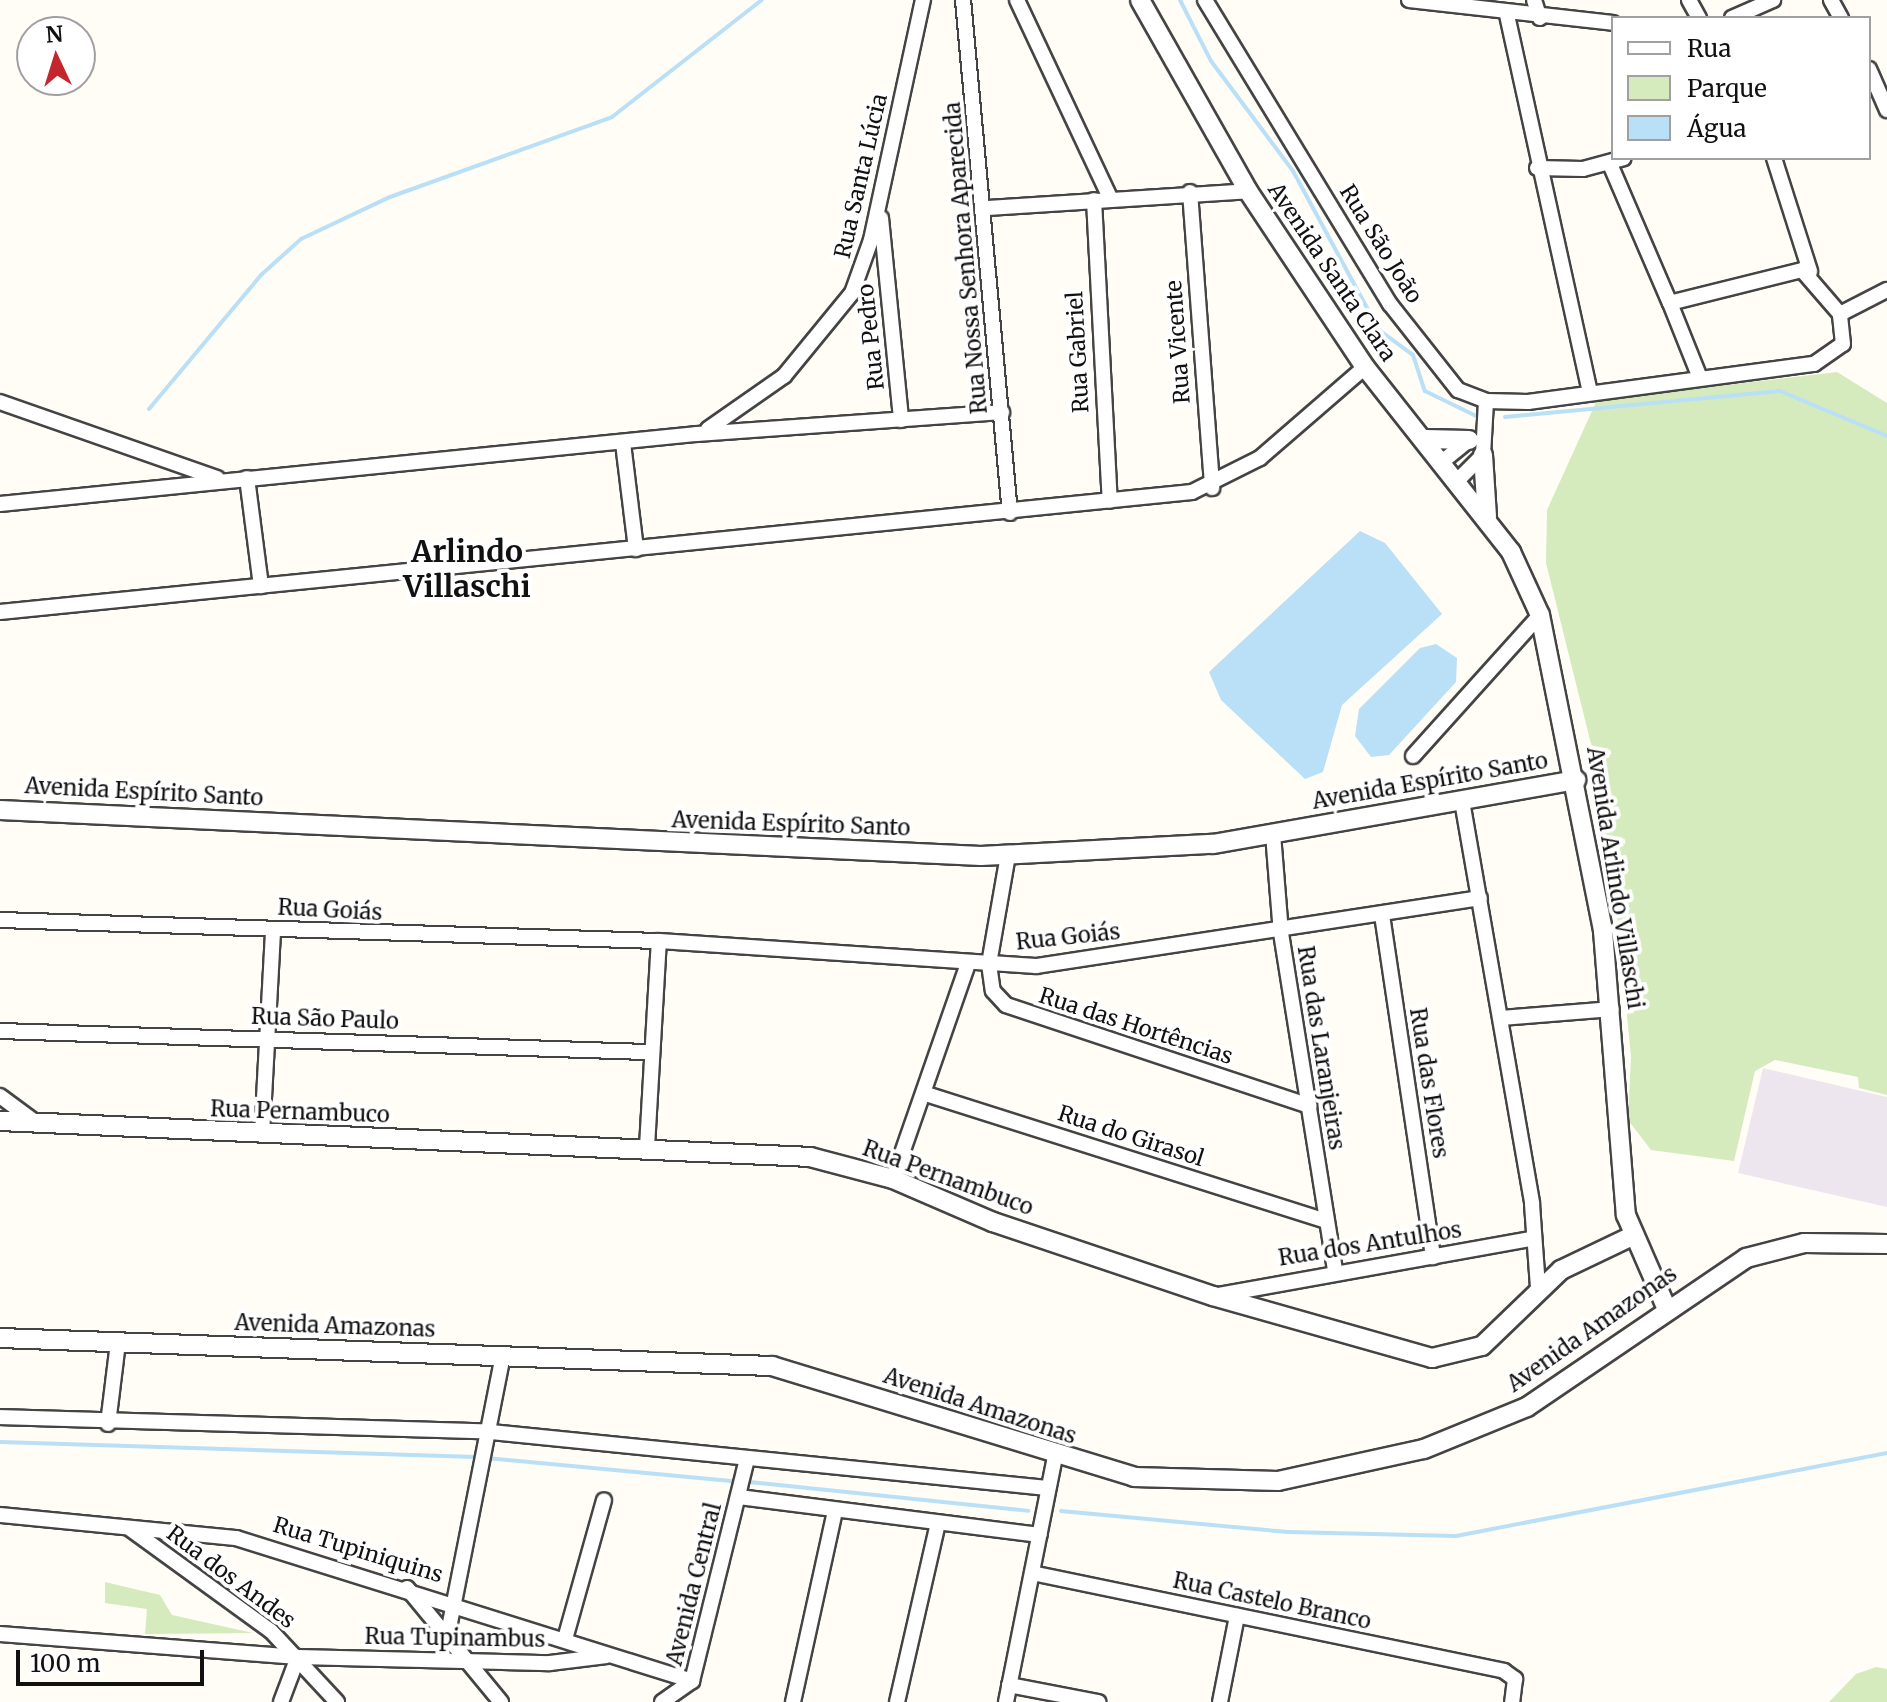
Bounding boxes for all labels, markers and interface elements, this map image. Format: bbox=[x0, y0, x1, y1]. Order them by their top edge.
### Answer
north arrow bbox=[16, 16, 96, 96]
legend bbox=[1611, 16, 1871, 160]
text: N bbox=[45, 19, 64, 49]
text: Rua bbox=[1687, 33, 1731, 64]
text: Parque bbox=[1687, 73, 1767, 104]
street label: Rua Santa Lúcia bbox=[829, 91, 893, 261]
street label: Rua Nossa Senhora Aparecida bbox=[939, 101, 993, 415]
text: Água bbox=[1687, 113, 1746, 144]
street label: Avenida Santa Clara bbox=[1262, 178, 1402, 366]
street label: Rua São João bbox=[1334, 180, 1428, 308]
street label: Rua Vicente bbox=[1161, 279, 1195, 405]
street label: Rua Pedro bbox=[852, 283, 890, 391]
street label: Rua Gabriel bbox=[1062, 291, 1094, 413]
district label: Arlindo Villaschi bbox=[403, 533, 531, 604]
street label: Avenida Arlindo Villaschi bbox=[1581, 745, 1649, 1011]
street label: Avenida Espírito Santo bbox=[1310, 747, 1550, 815]
street label: Avenida Espírito Santo bbox=[24, 773, 264, 811]
street label: Avenida Espírito Santo bbox=[671, 807, 911, 841]
street label: Rua Goiás bbox=[277, 894, 383, 926]
street label: Rua Goiás bbox=[1015, 918, 1121, 956]
street label: Rua das Laranjeiras bbox=[1292, 944, 1350, 1152]
street label: Rua das Hortências bbox=[1036, 982, 1236, 1070]
street label: Rua São Paulo bbox=[251, 1003, 399, 1035]
street label: Rua das Flores bbox=[1404, 1006, 1454, 1160]
street label: Rua Pernambuco bbox=[210, 1096, 390, 1128]
street label: Rua do Girasol bbox=[1055, 1100, 1207, 1172]
street label: Rua Pernambuco bbox=[859, 1135, 1037, 1221]
street label: Rua dos Antulhos bbox=[1277, 1216, 1463, 1272]
street label: Avenida Amazonas bbox=[1502, 1260, 1682, 1398]
street label: Avenida Amazonas bbox=[234, 1309, 436, 1343]
street label: Avenida Amazonas bbox=[880, 1362, 1080, 1450]
street label: Avenida Central bbox=[661, 1500, 727, 1668]
street label: Rua Tupiniquins bbox=[270, 1512, 446, 1588]
street label: Rua dos Andes bbox=[162, 1520, 300, 1634]
street label: Rua Castelo Branco bbox=[1171, 1567, 1373, 1635]
street label: Rua Tupinambus bbox=[364, 1623, 546, 1653]
scale bar bbox=[20, 1634, 208, 1684]
text: 100 m bbox=[30, 1648, 100, 1679]

